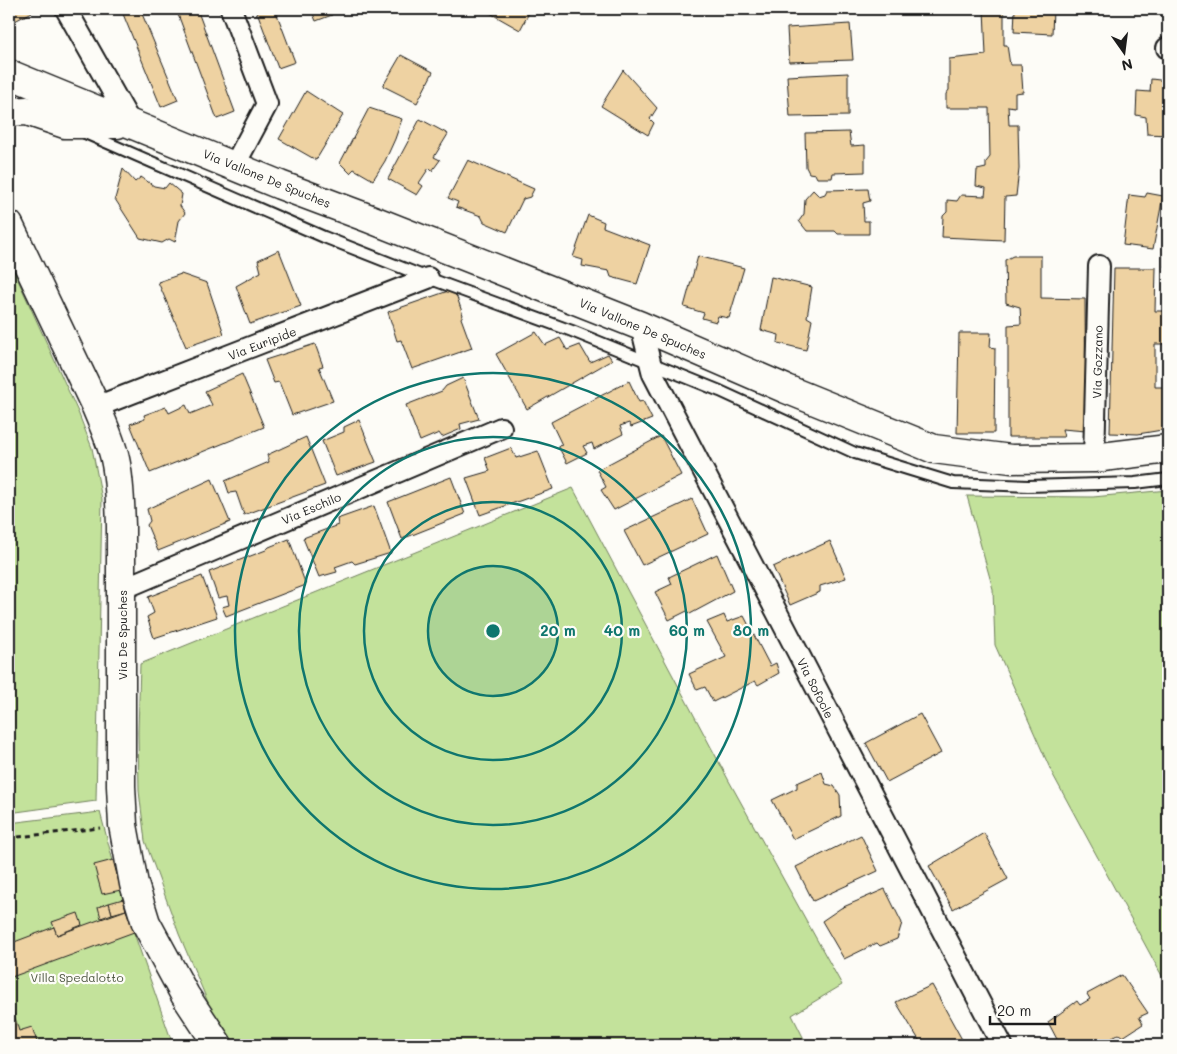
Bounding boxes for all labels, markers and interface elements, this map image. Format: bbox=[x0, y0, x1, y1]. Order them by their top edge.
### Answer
north arrow bbox=[1100, 28, 1150, 78]
text: N bbox=[1120, 55, 1135, 76]
street label: Via Vallone De Spuches bbox=[201, 145, 333, 211]
street label: Via Vallone De Spuches bbox=[577, 294, 709, 362]
street label: Via Euripide bbox=[226, 323, 298, 363]
street label: Via Gozzano bbox=[1088, 325, 1106, 399]
street label: Via Eschilo bbox=[279, 488, 343, 528]
street label: Via De Spuches bbox=[114, 590, 130, 680]
text: 20 m bbox=[540, 620, 576, 640]
text: 40 m bbox=[604, 620, 640, 640]
text: 60 m bbox=[669, 620, 705, 640]
text: 80 m bbox=[733, 620, 769, 640]
centre of rings bbox=[484, 622, 502, 640]
street label: Via Sofocle bbox=[794, 655, 838, 721]
park label: Villa Spedalotto bbox=[30, 969, 124, 985]
scale bar bbox=[990, 994, 1054, 1026]
text: 20 m bbox=[997, 1000, 1031, 1020]

